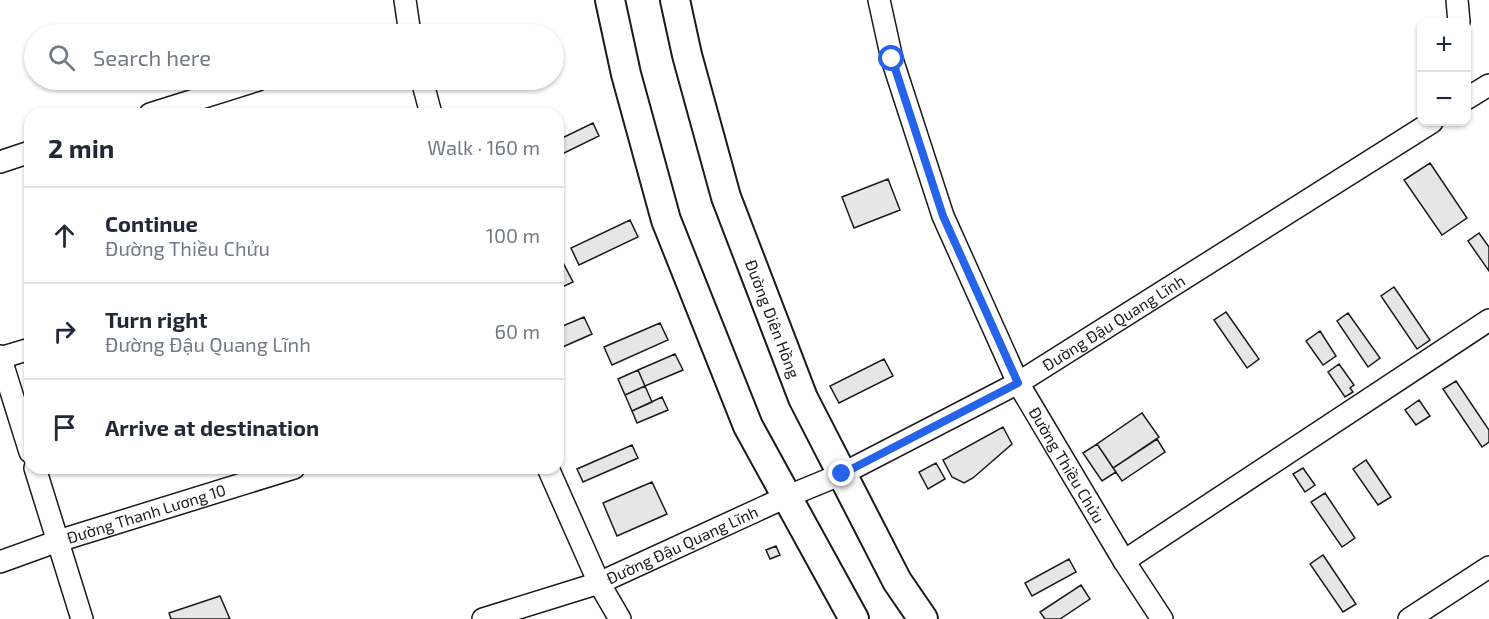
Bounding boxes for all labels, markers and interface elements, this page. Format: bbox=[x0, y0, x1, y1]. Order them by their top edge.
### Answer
map controls bbox=[1417, 18, 1471, 126]
button: + bbox=[1417, 18, 1471, 72]
search box bbox=[24, 24, 564, 90]
icon: search bbox=[45, 41, 78, 74]
text: Search here bbox=[93, 44, 211, 70]
route start bbox=[878, 45, 904, 71]
button: − bbox=[1417, 72, 1471, 126]
text: 2 min bbox=[48, 132, 114, 163]
text: Walk · 160 m bbox=[427, 135, 540, 159]
text: Continue bbox=[105, 210, 198, 236]
icon: ahead bbox=[48, 219, 81, 252]
text: 100 m bbox=[486, 223, 540, 247]
text: Đường Thiều Chửu bbox=[105, 236, 270, 260]
street label: Đường Diên Hồng bbox=[742, 257, 804, 381]
street label: Đường Đậu Quang Lĩnh bbox=[1039, 270, 1188, 374]
text: Turn right bbox=[105, 306, 207, 332]
icon: right bbox=[48, 315, 81, 348]
text: 60 m bbox=[495, 319, 540, 343]
text: Đường Đậu Quang Lĩnh bbox=[105, 332, 311, 356]
street label: Đường Thiều Chửu bbox=[1025, 403, 1109, 526]
icon: arrive bbox=[48, 411, 81, 444]
text: Arrive at destination bbox=[105, 414, 319, 440]
route end bbox=[828, 460, 854, 486]
street label: Đường Thanh Lương 10 bbox=[64, 480, 228, 547]
street label: Đường Đậu Quang Lĩnh bbox=[603, 501, 761, 587]

